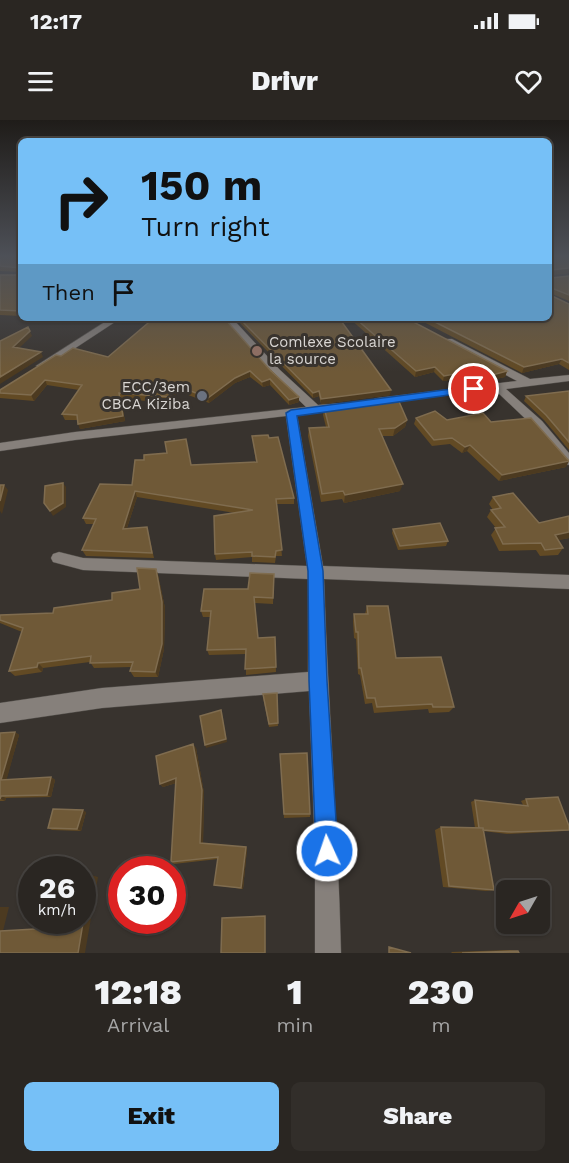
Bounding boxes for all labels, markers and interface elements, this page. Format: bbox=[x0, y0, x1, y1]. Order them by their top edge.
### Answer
text: 12:17 bbox=[30, 9, 82, 34]
icon: menu bbox=[24, 65, 57, 98]
text: Drivr bbox=[251, 65, 318, 97]
icon: heart bbox=[512, 65, 545, 98]
text: 150 m bbox=[141, 161, 262, 210]
icon: right bbox=[42, 162, 120, 240]
text: Turn right bbox=[141, 211, 270, 243]
icon: arrive bbox=[107, 276, 140, 309]
text: Then bbox=[42, 280, 95, 305]
place label: Comlexe Scolaire la source bbox=[269, 333, 396, 368]
marker: Comlexe Scolaire la source bbox=[250, 344, 264, 358]
pin bbox=[448, 363, 499, 414]
icon: arrive bbox=[457, 372, 490, 405]
place label: ECC/3em CBCA Kiziba bbox=[101, 378, 191, 413]
marker: ECC/3em CBCA Kiziba bbox=[195, 389, 209, 403]
position arrow bbox=[295, 819, 359, 883]
speed limit sign: 30 bbox=[108, 856, 186, 934]
text: 26 bbox=[39, 870, 75, 905]
north arrow bbox=[496, 880, 550, 934]
map controls bbox=[496, 880, 550, 934]
text: km/h bbox=[38, 901, 76, 919]
text: 12:18 bbox=[95, 971, 182, 1013]
text: 1 bbox=[287, 971, 303, 1013]
text: 230 bbox=[408, 971, 474, 1013]
text: Arrival bbox=[107, 1013, 169, 1037]
text: min bbox=[277, 1013, 313, 1037]
text: m bbox=[432, 1013, 451, 1037]
button: Exit bbox=[24, 1082, 279, 1151]
button: Share bbox=[291, 1082, 545, 1151]

